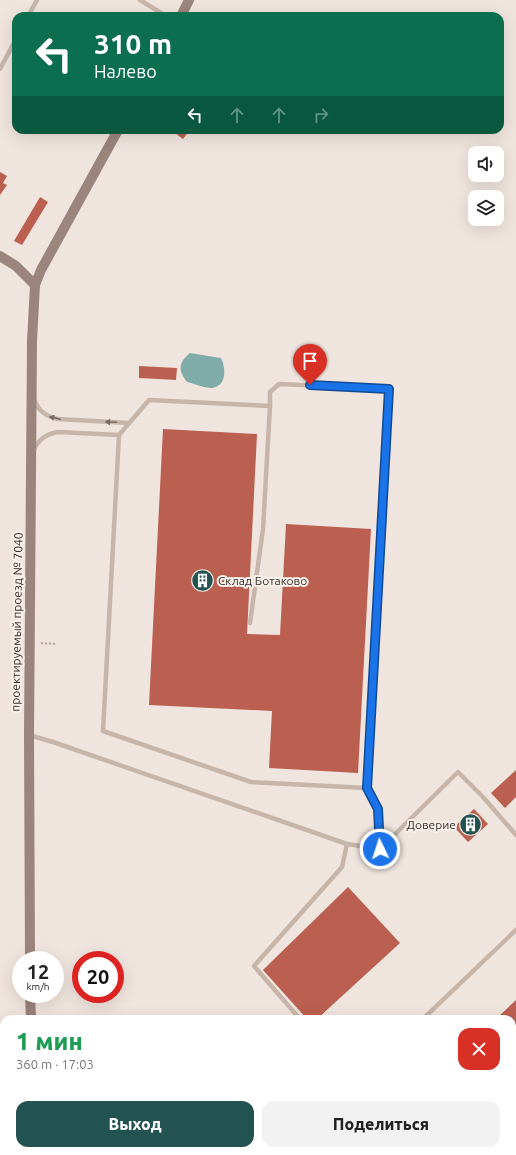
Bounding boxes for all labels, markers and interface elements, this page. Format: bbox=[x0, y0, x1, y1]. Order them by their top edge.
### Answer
icon: left bbox=[28, 28, 80, 80]
text: 310 m bbox=[94, 28, 172, 59]
text: Налево bbox=[94, 61, 157, 81]
icon: left bbox=[184, 104, 206, 126]
icon: ahead bbox=[226, 104, 248, 126]
icon: ahead bbox=[268, 104, 290, 126]
icon: right bbox=[310, 104, 332, 126]
map controls bbox=[468, 146, 504, 226]
button: sound bbox=[468, 146, 504, 182]
button: layers bbox=[468, 190, 504, 226]
pin bbox=[293, 344, 327, 385]
icon: arrive bbox=[299, 350, 321, 372]
one-way arrow bbox=[49, 415, 61, 421]
one-way arrow bbox=[105, 419, 117, 426]
street label: проектируемый проезд № 7040 bbox=[8, 532, 25, 712]
building icon: Склад Ботаково bbox=[189, 568, 215, 594]
place label: Склад Ботаково bbox=[218, 574, 307, 587]
building icon: Доверие bbox=[458, 812, 484, 838]
place label: Доверие bbox=[407, 818, 456, 831]
position arrow bbox=[359, 828, 401, 870]
speed limit sign: 20 bbox=[72, 951, 124, 1003]
text: 12 bbox=[27, 960, 49, 983]
text: km/h bbox=[26, 981, 50, 992]
text: 1 мин bbox=[16, 1028, 83, 1055]
button: close bbox=[458, 1028, 500, 1070]
text: 360 m · 17:03 bbox=[16, 1057, 94, 1071]
button: Выход bbox=[16, 1101, 254, 1147]
button: Поделиться bbox=[262, 1101, 500, 1147]

